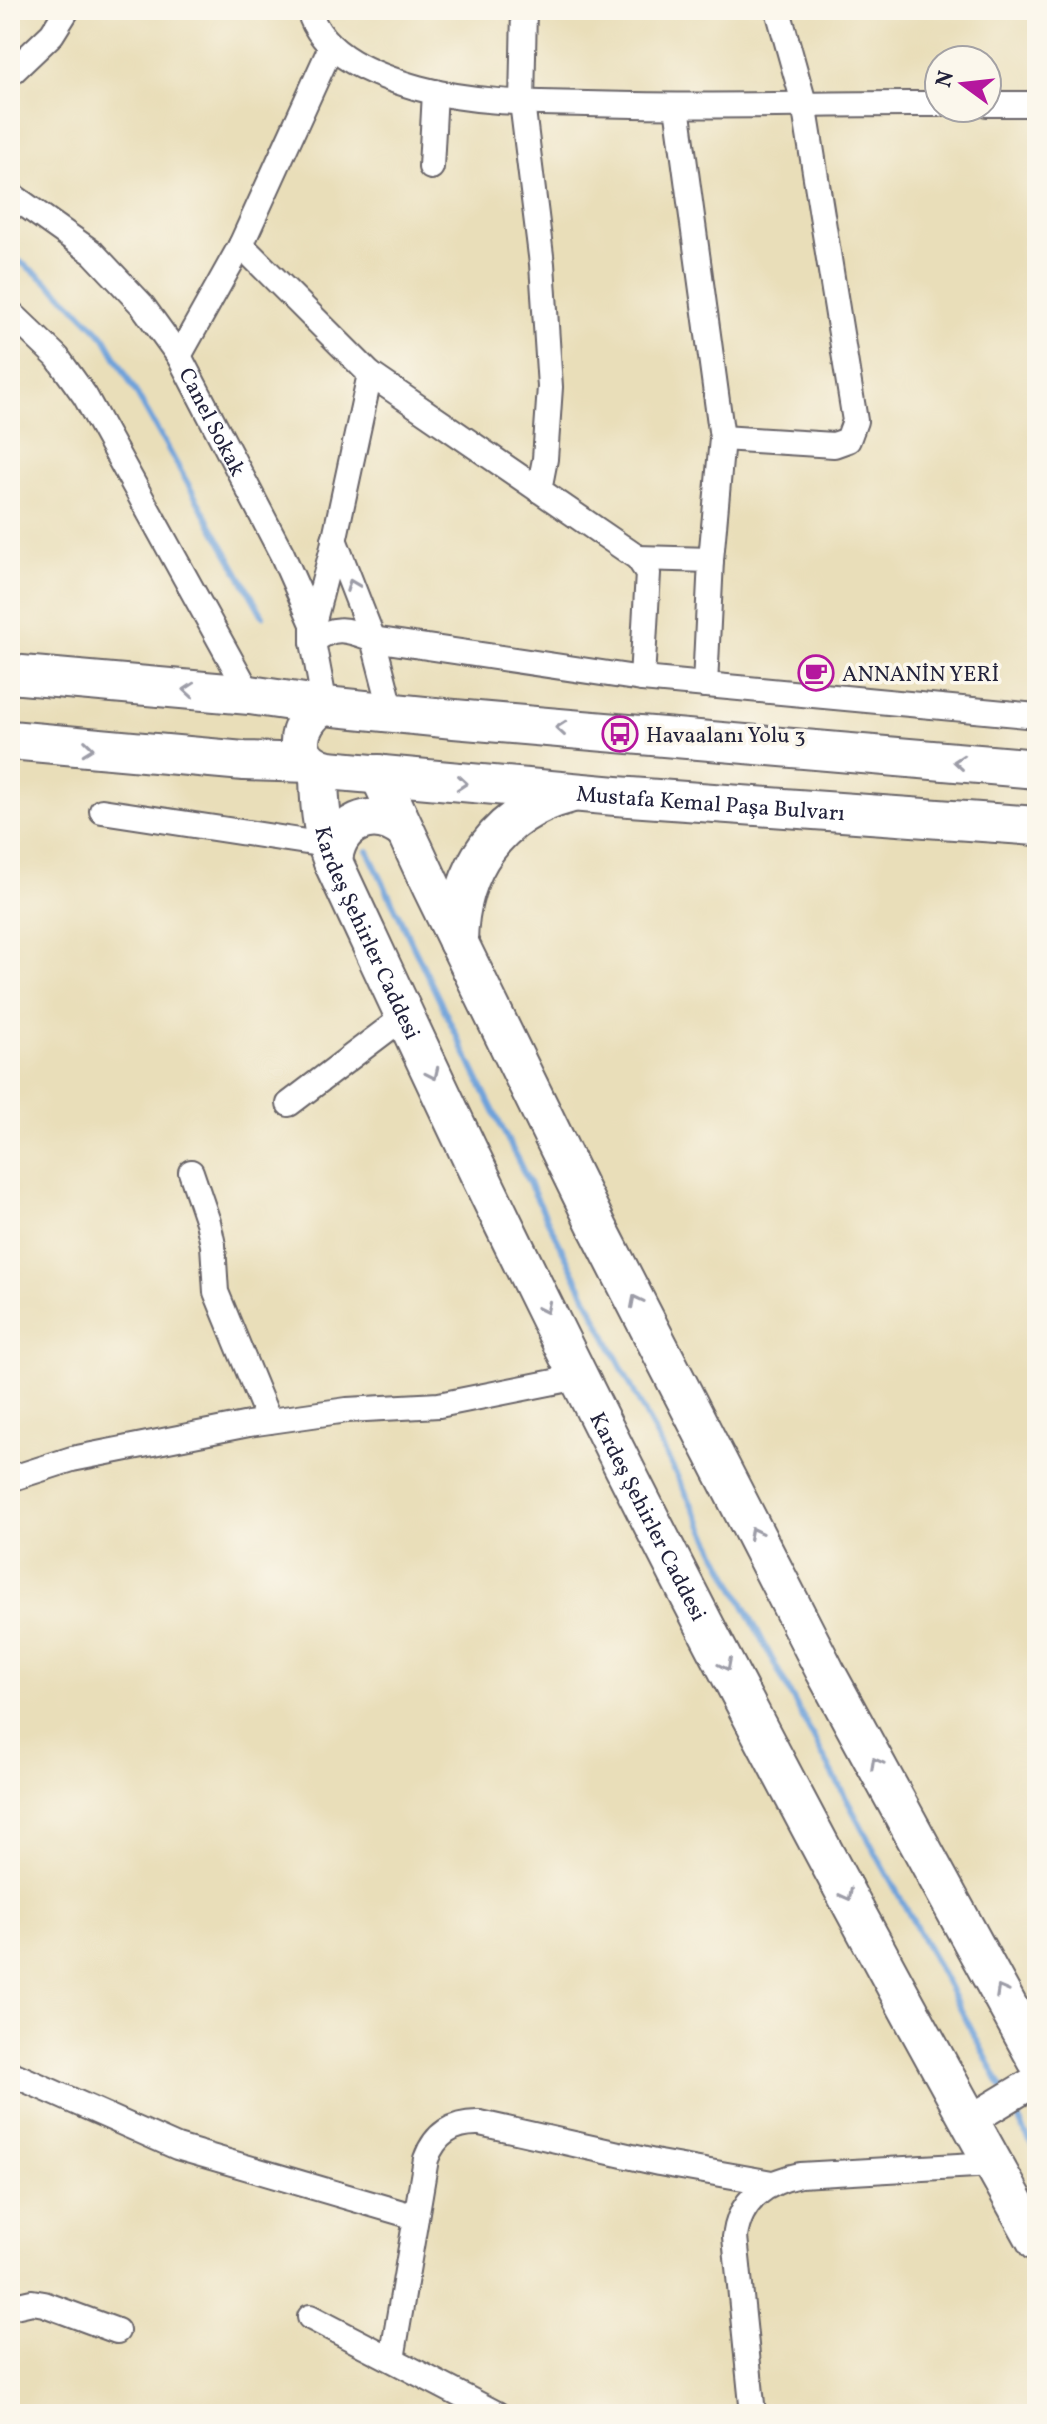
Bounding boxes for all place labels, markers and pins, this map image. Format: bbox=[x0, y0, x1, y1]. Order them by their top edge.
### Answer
cafe icon: ANNANİN YERİ bbox=[797, 654, 835, 692]
place label: ANNANİN YERİ bbox=[842, 660, 999, 691]
bus stop icon: Havaalanı Yolu 3 bbox=[601, 715, 639, 753]
place label: Havaalanı Yolu 3 bbox=[646, 721, 805, 752]

